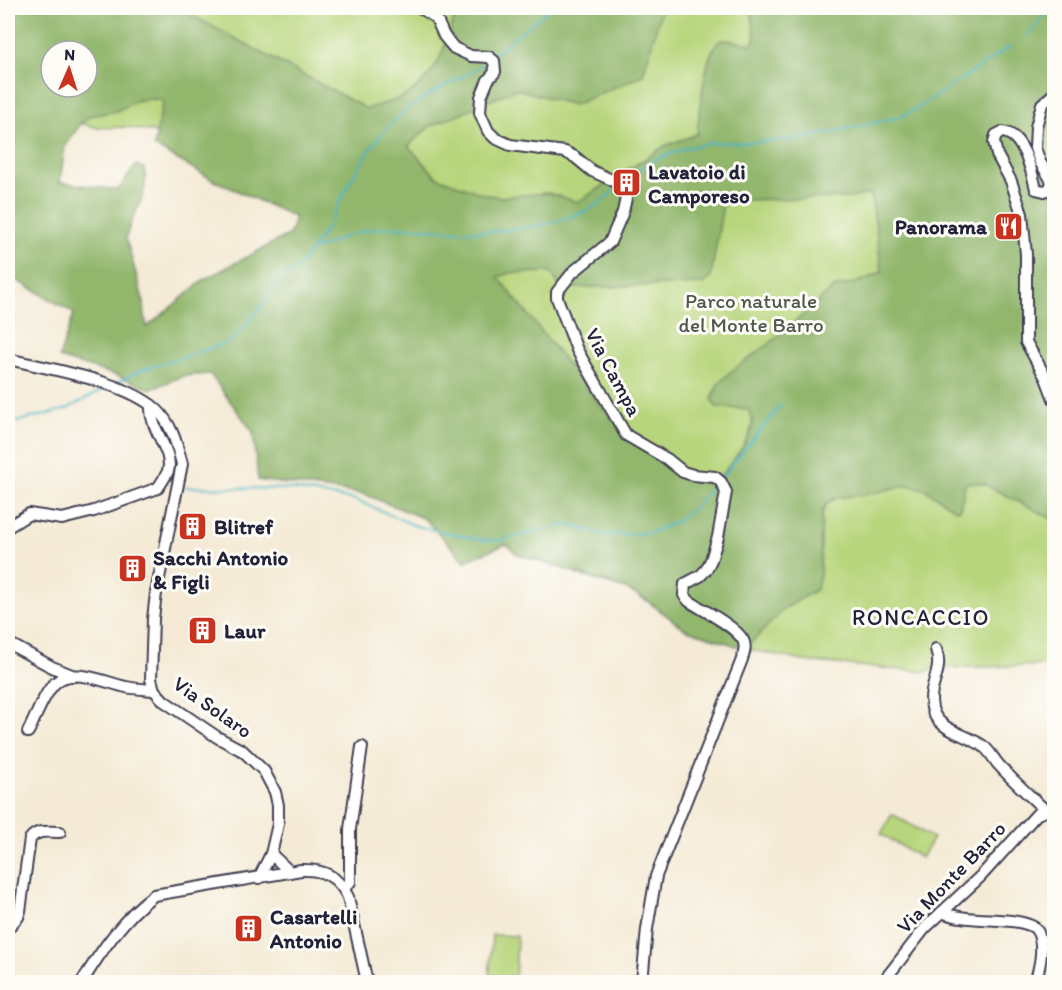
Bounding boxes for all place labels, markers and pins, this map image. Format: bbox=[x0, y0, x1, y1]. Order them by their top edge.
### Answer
place label: Lavatoio di Camporeso bbox=[648, 159, 750, 209]
building icon: Lavatoio di Camporeso bbox=[611, 167, 643, 199]
restaurant icon: Panorama bbox=[992, 210, 1024, 242]
place label: Panorama bbox=[895, 214, 988, 239]
building icon: Blitref bbox=[177, 510, 209, 542]
place label: Blitref bbox=[214, 514, 274, 539]
place label: Sacchi Antonio & Figli bbox=[153, 545, 289, 595]
building icon: Sacchi Antonio & Figli bbox=[116, 553, 148, 585]
building icon: Laur bbox=[187, 614, 219, 646]
place label: Laur bbox=[224, 618, 266, 643]
place label: Casartelli Antonio bbox=[269, 904, 357, 953]
building icon: Casartelli Antonio bbox=[233, 912, 265, 944]

